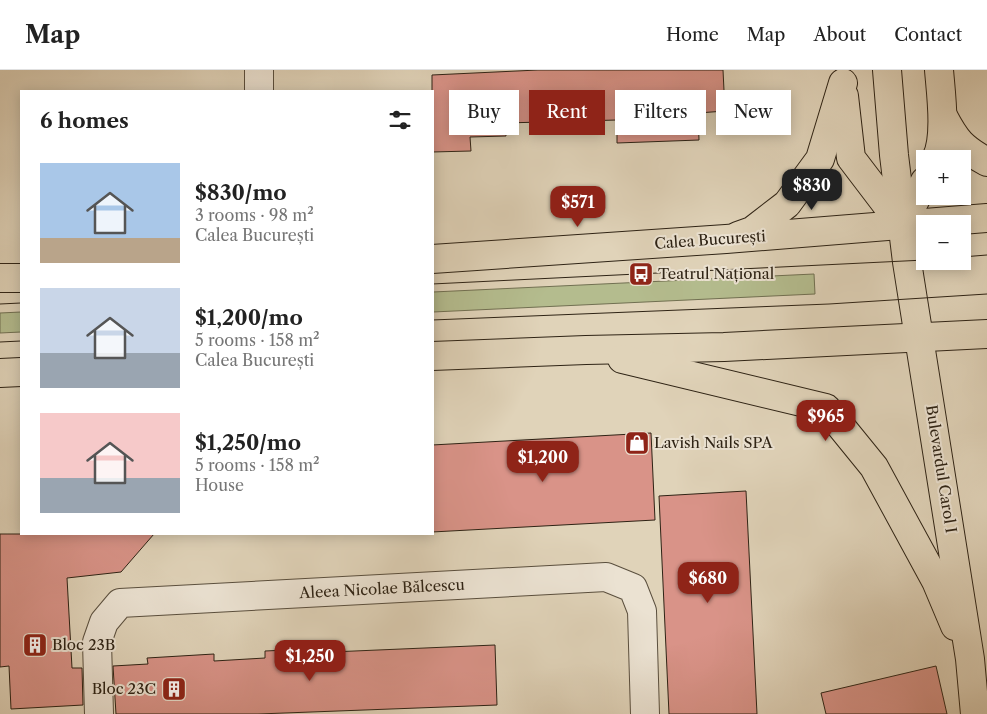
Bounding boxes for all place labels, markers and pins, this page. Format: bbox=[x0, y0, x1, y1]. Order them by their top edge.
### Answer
pin: $830 bbox=[782, 168, 842, 211]
pin: $571 bbox=[548, 186, 608, 228]
bus stop icon: Teatrul Național bbox=[628, 261, 654, 287]
place label: Teatrul Național bbox=[658, 264, 775, 283]
pin: $965 bbox=[796, 400, 856, 442]
shop icon: Lavish Nails SPA bbox=[624, 430, 650, 456]
place label: Lavish Nails SPA bbox=[654, 433, 773, 452]
pin: $1,200 bbox=[502, 440, 584, 483]
pin: $680 bbox=[678, 562, 738, 604]
building icon: Bloc 23B bbox=[22, 632, 48, 658]
place label: Bloc 23B bbox=[52, 635, 115, 654]
pin: $1,250 bbox=[269, 640, 351, 682]
building icon: Bloc 23C bbox=[161, 676, 187, 702]
place label: Bloc 23C bbox=[92, 679, 156, 698]

